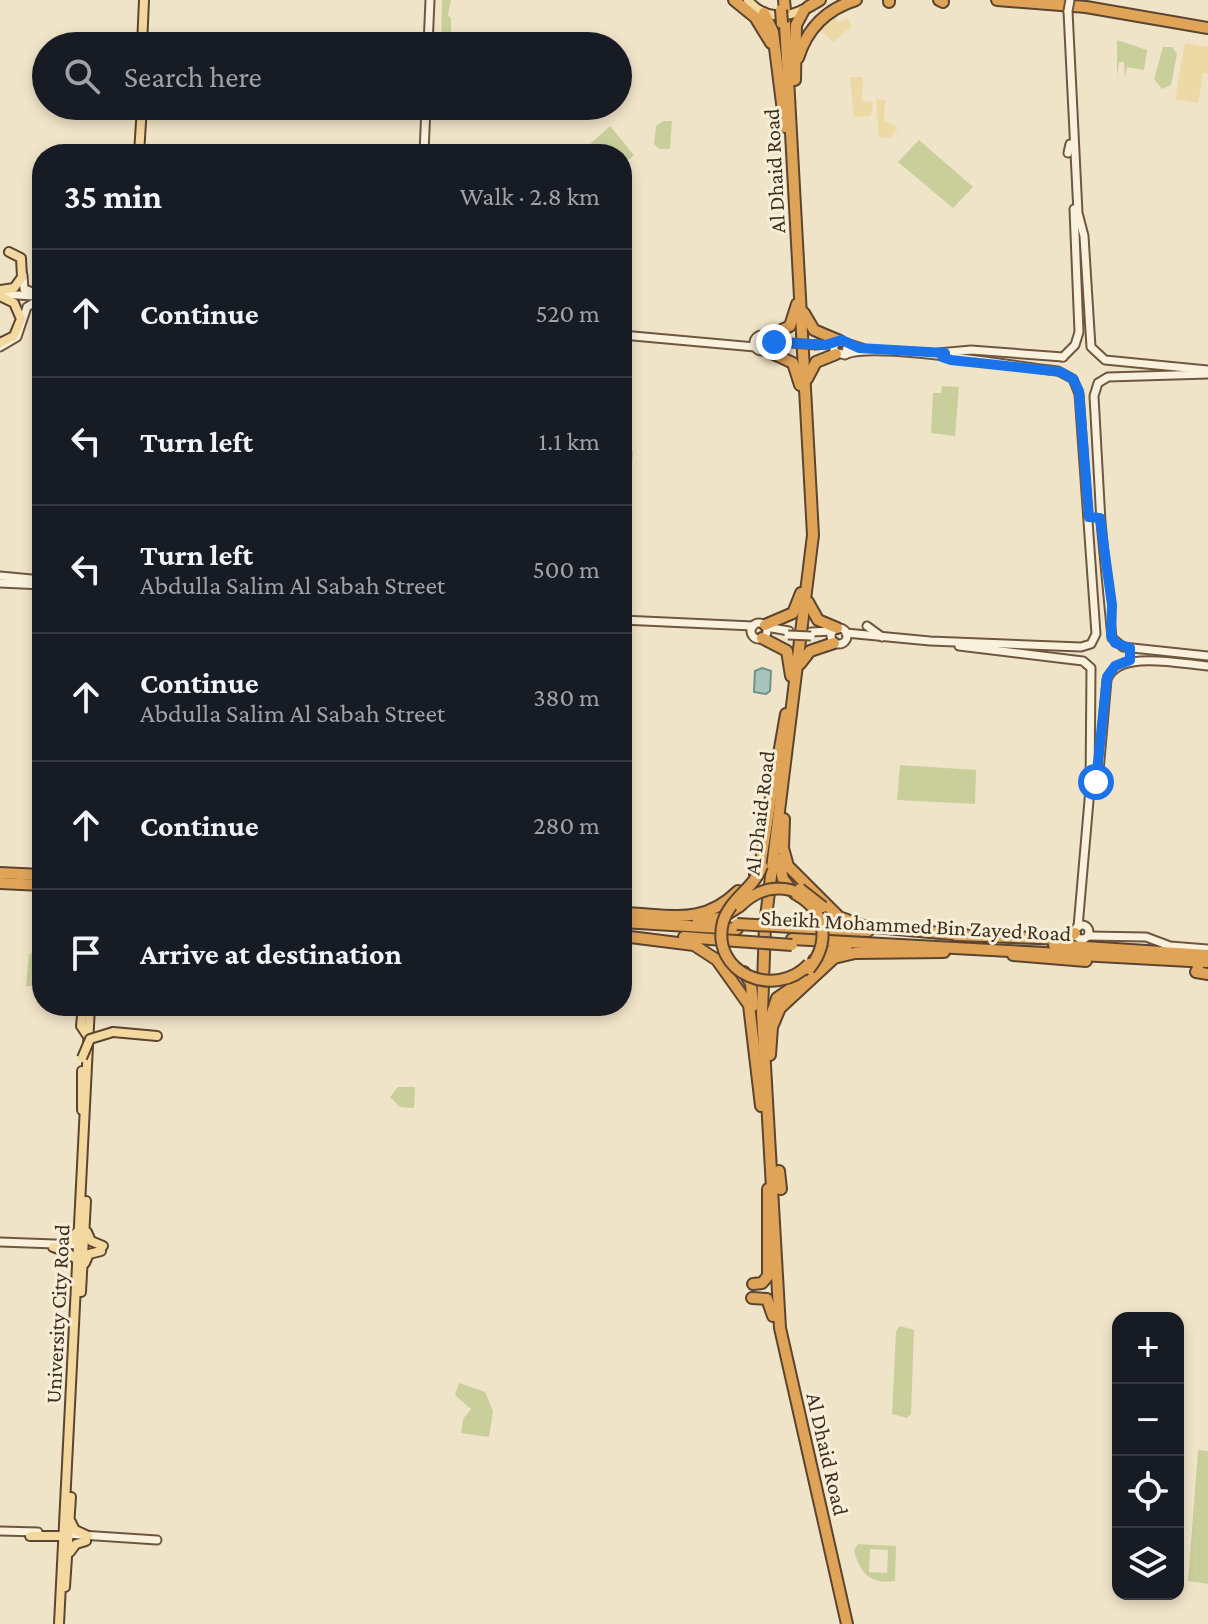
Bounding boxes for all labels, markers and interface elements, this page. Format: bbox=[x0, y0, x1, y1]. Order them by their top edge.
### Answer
search box bbox=[32, 32, 632, 120]
icon: search bbox=[60, 54, 104, 98]
text: Search here bbox=[124, 60, 262, 93]
street label: Al Dhaid Road bbox=[759, 107, 790, 234]
text: 35 min bbox=[64, 178, 162, 215]
text: Walk · 2.8 km bbox=[460, 182, 600, 211]
icon: ahead bbox=[64, 291, 108, 335]
text: Continue bbox=[140, 297, 259, 330]
text: 520 m bbox=[536, 299, 600, 328]
route end bbox=[756, 324, 792, 360]
icon: left bbox=[64, 419, 108, 463]
text: Turn left bbox=[140, 425, 253, 458]
text: 1.1 km bbox=[539, 427, 600, 456]
text: Turn left bbox=[140, 538, 253, 571]
icon: left bbox=[64, 547, 108, 591]
text: 500 m bbox=[533, 555, 600, 584]
text: Abdulla Salim Al Sabah Street bbox=[140, 571, 445, 600]
text: Continue bbox=[140, 666, 259, 699]
icon: ahead bbox=[64, 675, 108, 719]
text: 380 m bbox=[533, 683, 600, 712]
text: Abdulla Salim Al Sabah Street bbox=[140, 699, 445, 728]
street label: Al Dhaid Road bbox=[739, 749, 780, 877]
route start bbox=[1078, 764, 1114, 800]
icon: ahead bbox=[64, 803, 108, 847]
text: Continue bbox=[140, 809, 259, 842]
text: 280 m bbox=[533, 811, 600, 840]
street label: Sheikh Mohammed Bin Zayed Road bbox=[760, 905, 1072, 946]
icon: arrive bbox=[64, 931, 108, 975]
text: Arrive at destination bbox=[140, 937, 402, 970]
street label: University City Road bbox=[40, 1223, 75, 1404]
map controls bbox=[1112, 1312, 1184, 1600]
button: + bbox=[1112, 1312, 1184, 1384]
button: − bbox=[1112, 1384, 1184, 1456]
street label: Al Dhaid Road bbox=[801, 1390, 854, 1518]
button: locate bbox=[1112, 1456, 1184, 1528]
button: layers bbox=[1112, 1528, 1184, 1600]

